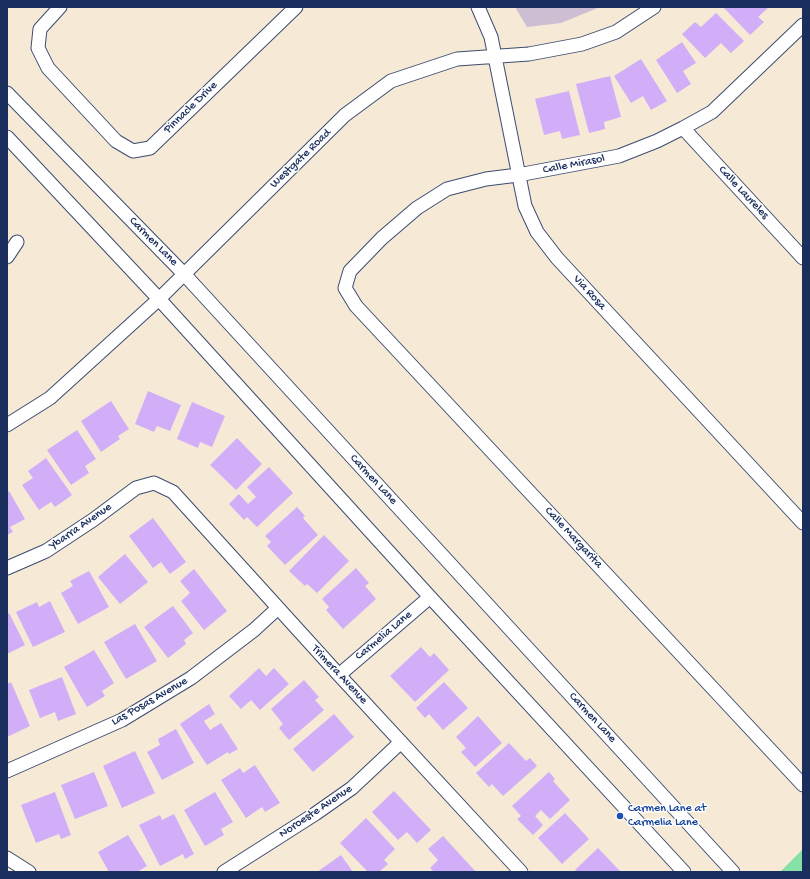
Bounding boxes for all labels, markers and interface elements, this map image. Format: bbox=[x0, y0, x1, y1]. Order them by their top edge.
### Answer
street label: Pinnacle Drive bbox=[161, 79, 221, 137]
street label: Westgate Road bbox=[267, 126, 335, 192]
street label: Calle Mirasol bbox=[542, 152, 606, 178]
street label: Calle Laureles bbox=[715, 163, 771, 223]
street label: Carmen Lane bbox=[125, 214, 181, 270]
street label: Via Rosa bbox=[569, 273, 609, 313]
street label: Carmen Lane bbox=[346, 452, 400, 508]
street label: Ybarra Avenue bbox=[47, 500, 115, 554]
street label: Calle Margarita bbox=[541, 504, 605, 572]
street label: Carmelia Lane bbox=[353, 608, 415, 664]
street label: Trimera Avenue bbox=[308, 642, 370, 708]
street label: Las Posas Avenue bbox=[109, 674, 191, 730]
street label: Carmen Lane bbox=[565, 690, 619, 746]
street label: Noroeste Avenue bbox=[277, 782, 355, 842]
place label: Carmen Lane at Carmelia Lane bbox=[628, 802, 706, 830]
marker: Carmen Lane at Carmelia Lane bbox=[615, 811, 625, 821]

